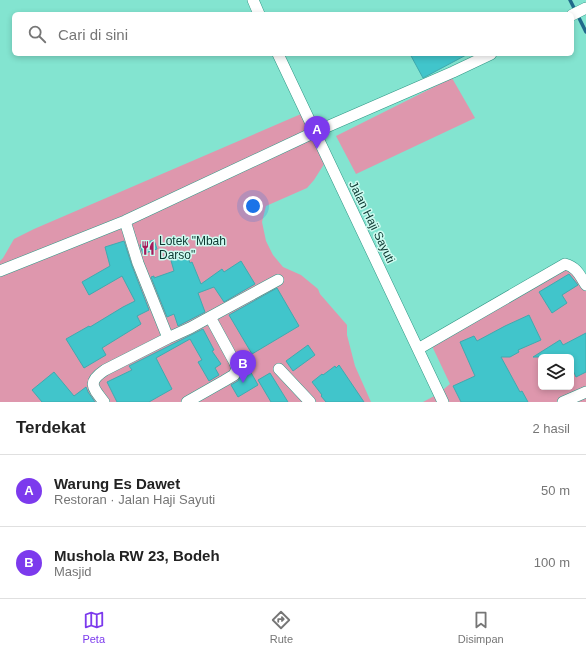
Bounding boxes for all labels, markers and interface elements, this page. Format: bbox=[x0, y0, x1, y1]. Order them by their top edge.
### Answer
search box bbox=[12, 12, 574, 56]
icon: search bbox=[26, 23, 48, 45]
text: Cari di sini bbox=[58, 26, 128, 43]
pin: A bbox=[304, 116, 330, 149]
street label: Jalan Haji Sayuti bbox=[346, 179, 398, 265]
your location bbox=[243, 196, 263, 216]
place label: Lotek "Mbah Darso" bbox=[159, 234, 226, 262]
restaurant icon: Lotek "Mbah Darso" bbox=[140, 240, 156, 256]
pin: B bbox=[230, 350, 256, 383]
map controls bbox=[538, 354, 574, 390]
button: layers bbox=[538, 354, 574, 390]
text: Terdekat bbox=[16, 418, 86, 437]
text: 2 hasil bbox=[532, 421, 570, 436]
text: Warung Es Dawet bbox=[54, 475, 180, 492]
text: A bbox=[24, 483, 34, 498]
text: 50 m bbox=[541, 483, 570, 498]
text: Restoran · Jalan Haji Sayuti bbox=[54, 492, 215, 507]
text: Mushola RW 23, Bodeh bbox=[54, 547, 220, 564]
text: B bbox=[24, 555, 34, 570]
text: 100 m bbox=[534, 555, 570, 570]
text: Masjid bbox=[54, 564, 92, 579]
tab: Peta bbox=[82, 609, 105, 645]
tab: Rute bbox=[270, 609, 293, 645]
tab: Disimpan bbox=[458, 609, 504, 645]

